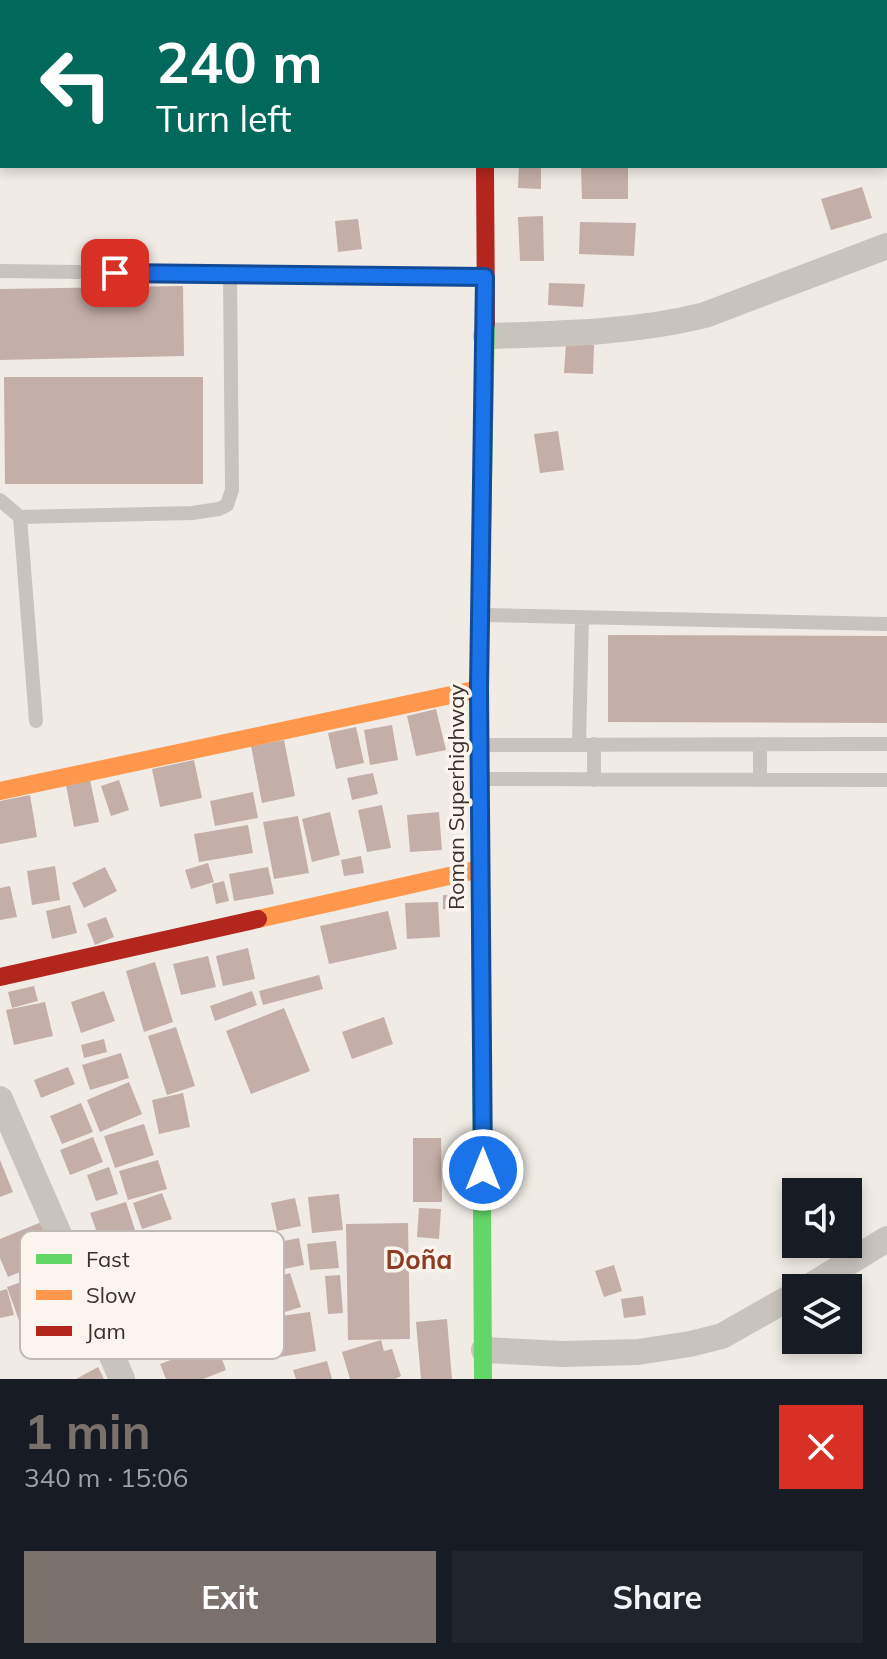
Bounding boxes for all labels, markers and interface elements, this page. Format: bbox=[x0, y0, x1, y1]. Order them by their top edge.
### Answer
text: 240 m bbox=[156, 27, 323, 97]
icon: left bbox=[24, 32, 128, 136]
text: Turn left bbox=[156, 96, 292, 141]
pin bbox=[81, 239, 149, 307]
icon: arrive bbox=[93, 251, 137, 295]
street label: Roman Superhighway bbox=[442, 684, 470, 910]
position arrow bbox=[441, 1128, 525, 1212]
map controls bbox=[782, 1178, 862, 1354]
button: sound bbox=[782, 1178, 862, 1258]
legend bbox=[20, 1231, 284, 1359]
district label: Doña bbox=[385, 1243, 453, 1276]
text: Fast bbox=[86, 1245, 130, 1273]
button: layers bbox=[782, 1274, 862, 1354]
text: Slow bbox=[86, 1281, 136, 1309]
text: Jam bbox=[86, 1317, 126, 1345]
text: 1 min bbox=[24, 1401, 151, 1461]
button: close bbox=[779, 1405, 863, 1489]
text: 340 m · 15:06 bbox=[24, 1461, 188, 1494]
button: Exit bbox=[24, 1551, 436, 1643]
button: Share bbox=[452, 1551, 863, 1643]

